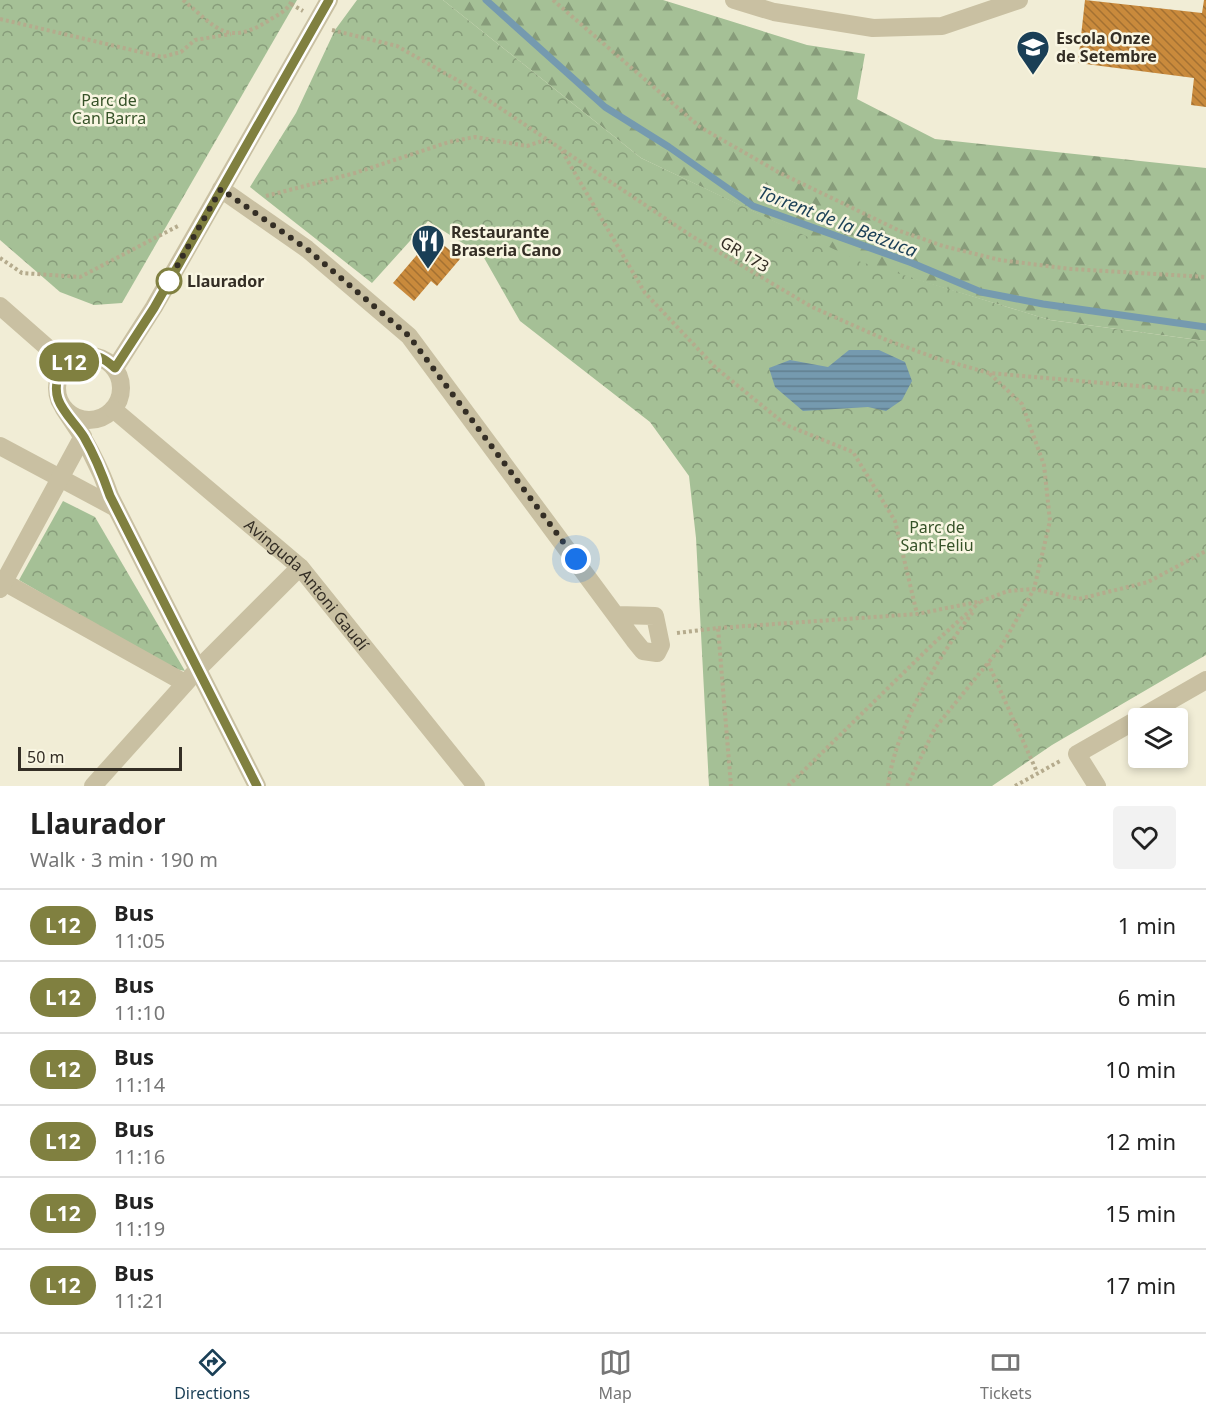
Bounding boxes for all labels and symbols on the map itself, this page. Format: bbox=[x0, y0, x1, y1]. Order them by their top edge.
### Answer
place label: Escola Onze de Setembre bbox=[1056, 27, 1157, 67]
school or university icon: Escola Onze de Setembre bbox=[1015, 29, 1051, 76]
park label: Parc de Can Barra bbox=[72, 89, 146, 129]
water label: Torrent de la Betzuca bbox=[755, 180, 921, 262]
place label: Restaurante Braseria Cano bbox=[451, 221, 562, 261]
restaurant icon: Restaurante Braseria Cano bbox=[410, 223, 446, 270]
street label: GR 173 bbox=[717, 231, 773, 277]
marker: Llaurador bbox=[156, 268, 182, 294]
place label: Llaurador bbox=[187, 270, 264, 292]
line badge: L12 bbox=[34, 342, 104, 382]
street label: Avinguda Antoni Gaudí bbox=[240, 514, 374, 656]
park label: Parc de Sant Feliu bbox=[900, 516, 974, 556]
your location bbox=[561, 544, 591, 574]
scale bar bbox=[18, 744, 182, 772]

